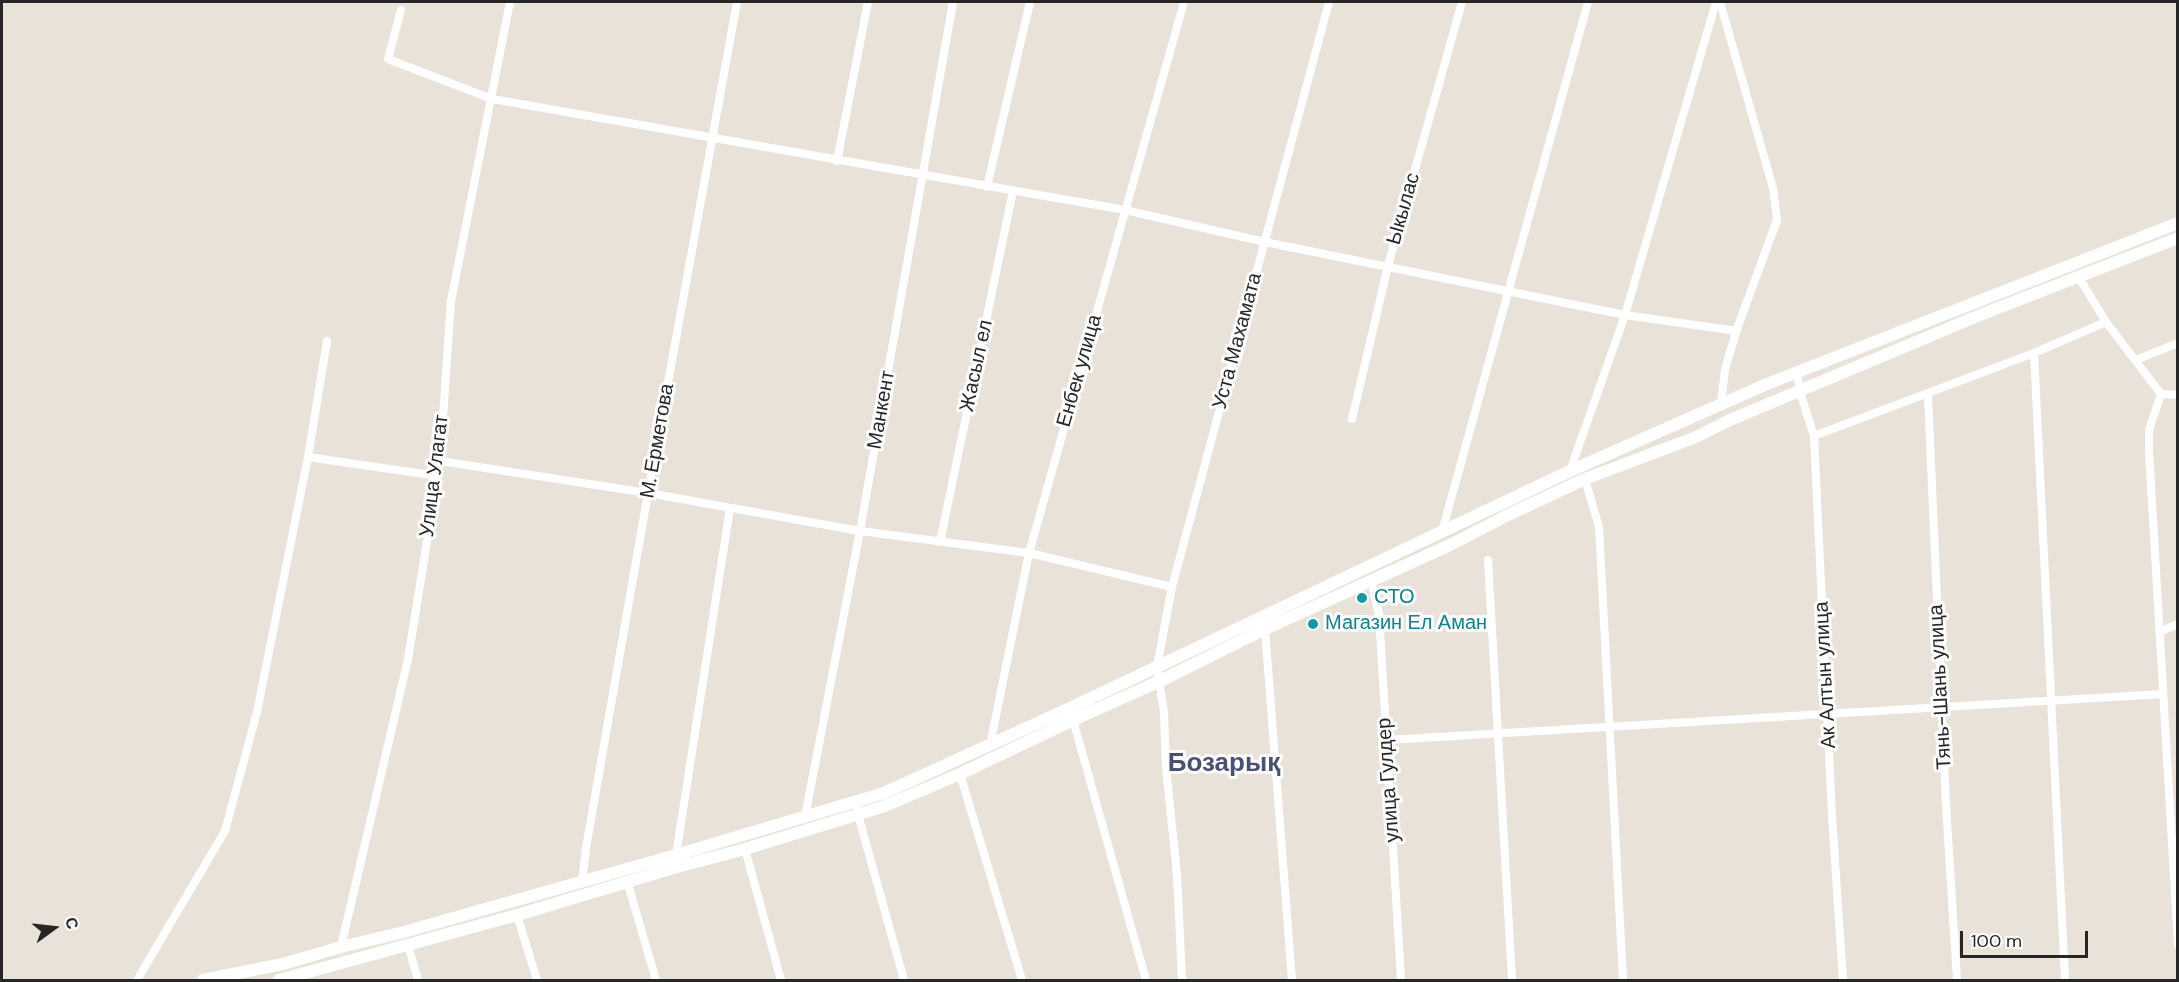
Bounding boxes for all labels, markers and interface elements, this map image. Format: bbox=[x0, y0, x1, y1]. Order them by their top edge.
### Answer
street label: Ыкылас bbox=[1382, 170, 1426, 248]
street label: Уста Махамата bbox=[1208, 270, 1268, 412]
street label: Енбек улица bbox=[1053, 312, 1107, 430]
street label: Жасыл ел bbox=[956, 318, 998, 414]
street label: Манкент bbox=[863, 369, 901, 451]
street label: М. Ерметова bbox=[636, 382, 680, 500]
street label: Улица Улагат bbox=[416, 414, 454, 538]
place label: СТО bbox=[1374, 586, 1415, 610]
marker: СТО bbox=[1355, 591, 1369, 605]
street label: Ак Алтын улица bbox=[1810, 601, 1842, 749]
street label: Тянь-Шань улица bbox=[1925, 604, 1957, 770]
place label: Магазин Ел Аман bbox=[1325, 612, 1487, 636]
marker: Магазин Ел Аман bbox=[1306, 617, 1320, 631]
street label: улица Гулдер bbox=[1373, 717, 1405, 843]
district label: Бозарық bbox=[1168, 748, 1280, 780]
north arrow bbox=[24, 898, 84, 958]
text: С bbox=[60, 915, 84, 932]
scale bar bbox=[1963, 919, 2090, 957]
text: 100 m bbox=[1971, 929, 2022, 953]

